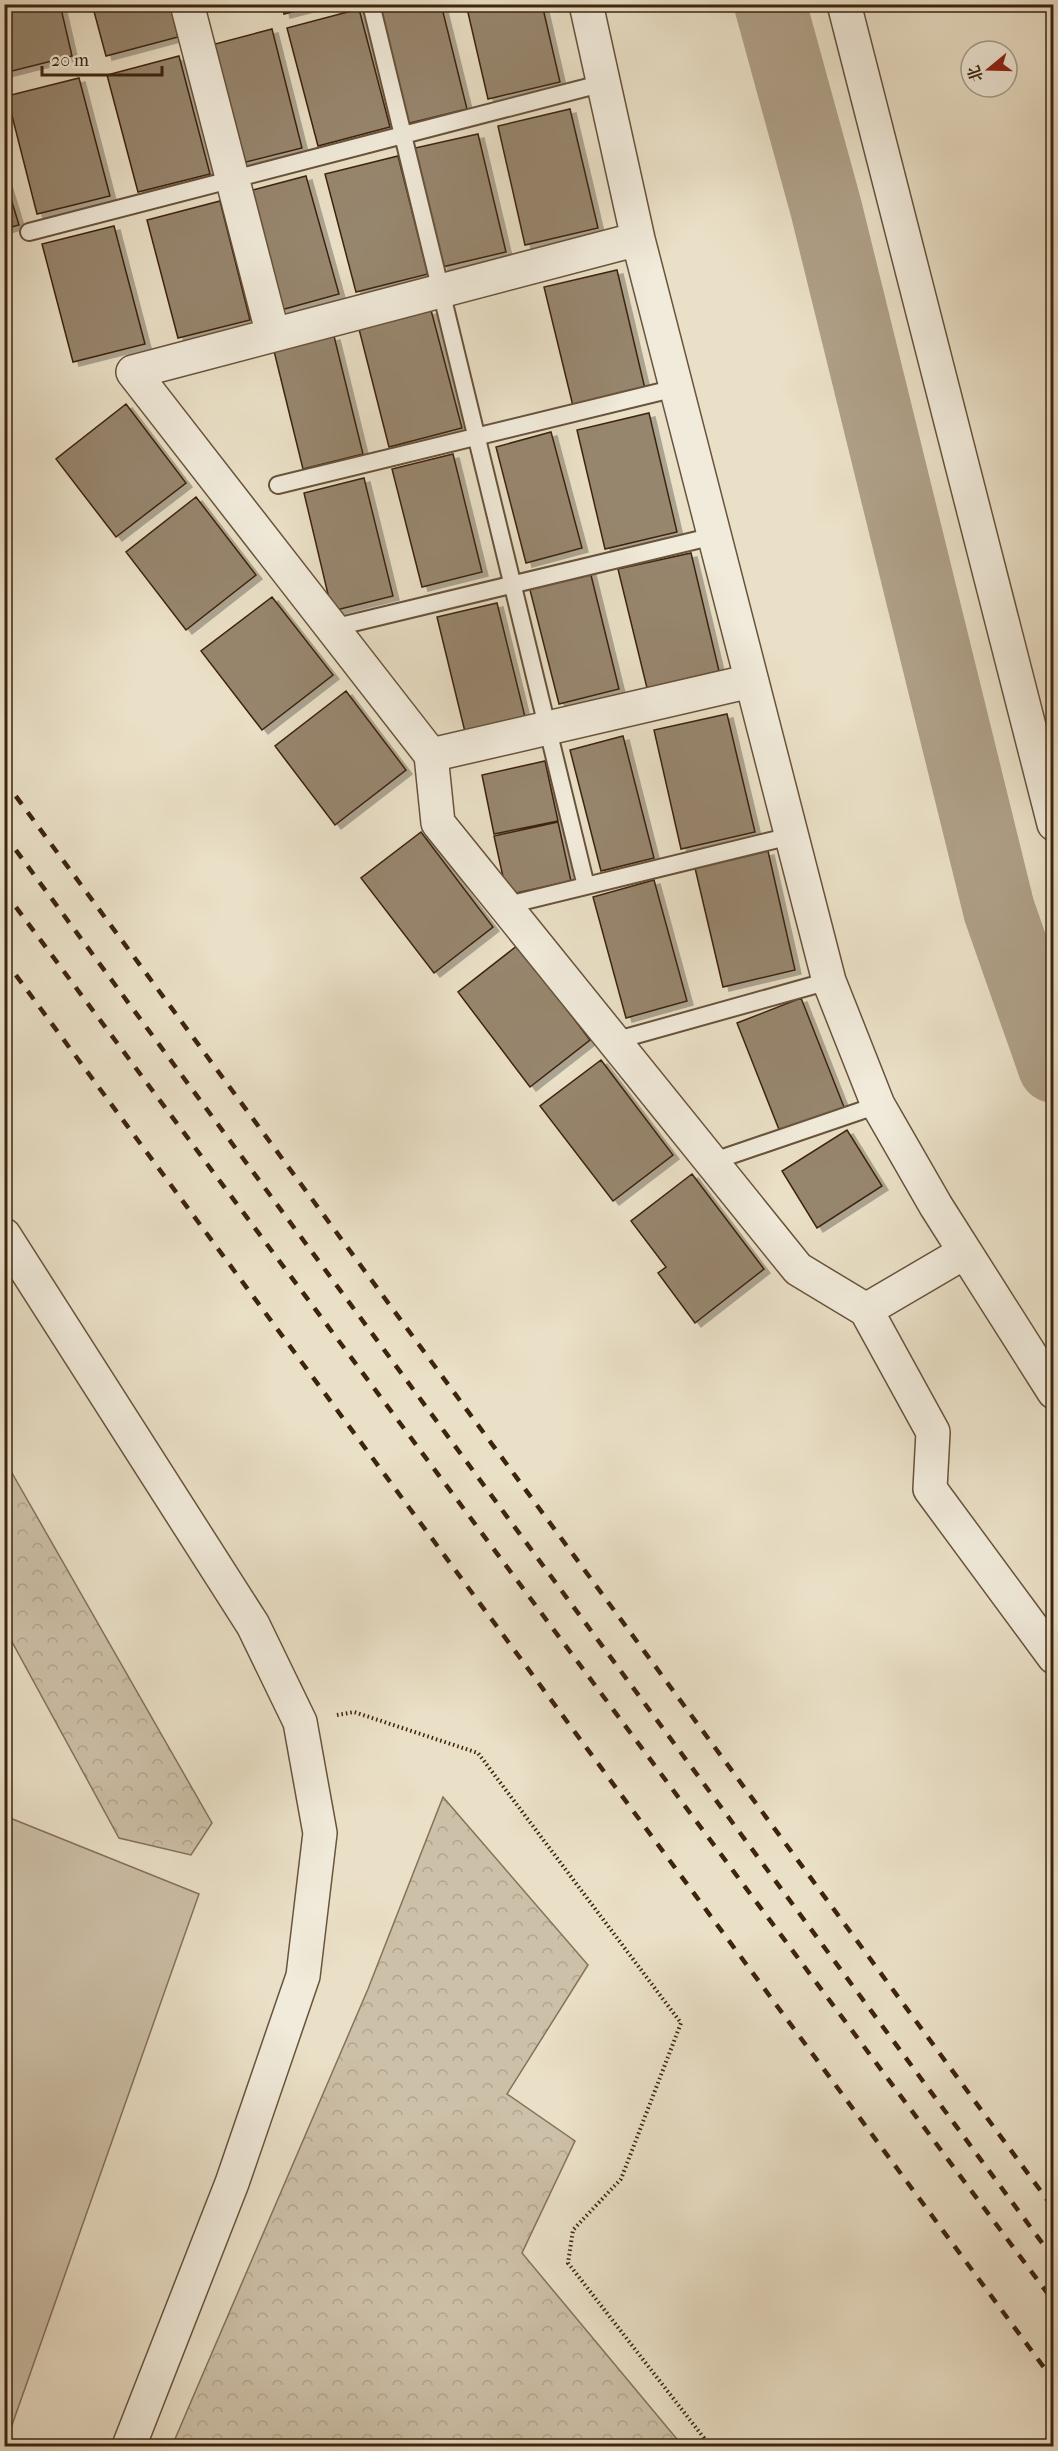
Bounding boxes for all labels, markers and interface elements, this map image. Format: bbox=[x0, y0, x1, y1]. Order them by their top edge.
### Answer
scale bar bbox=[42, 39, 162, 77]
north arrow bbox=[959, 39, 1019, 99]
text: 20 m bbox=[51, 50, 89, 71]
text: 北 bbox=[964, 63, 987, 84]

